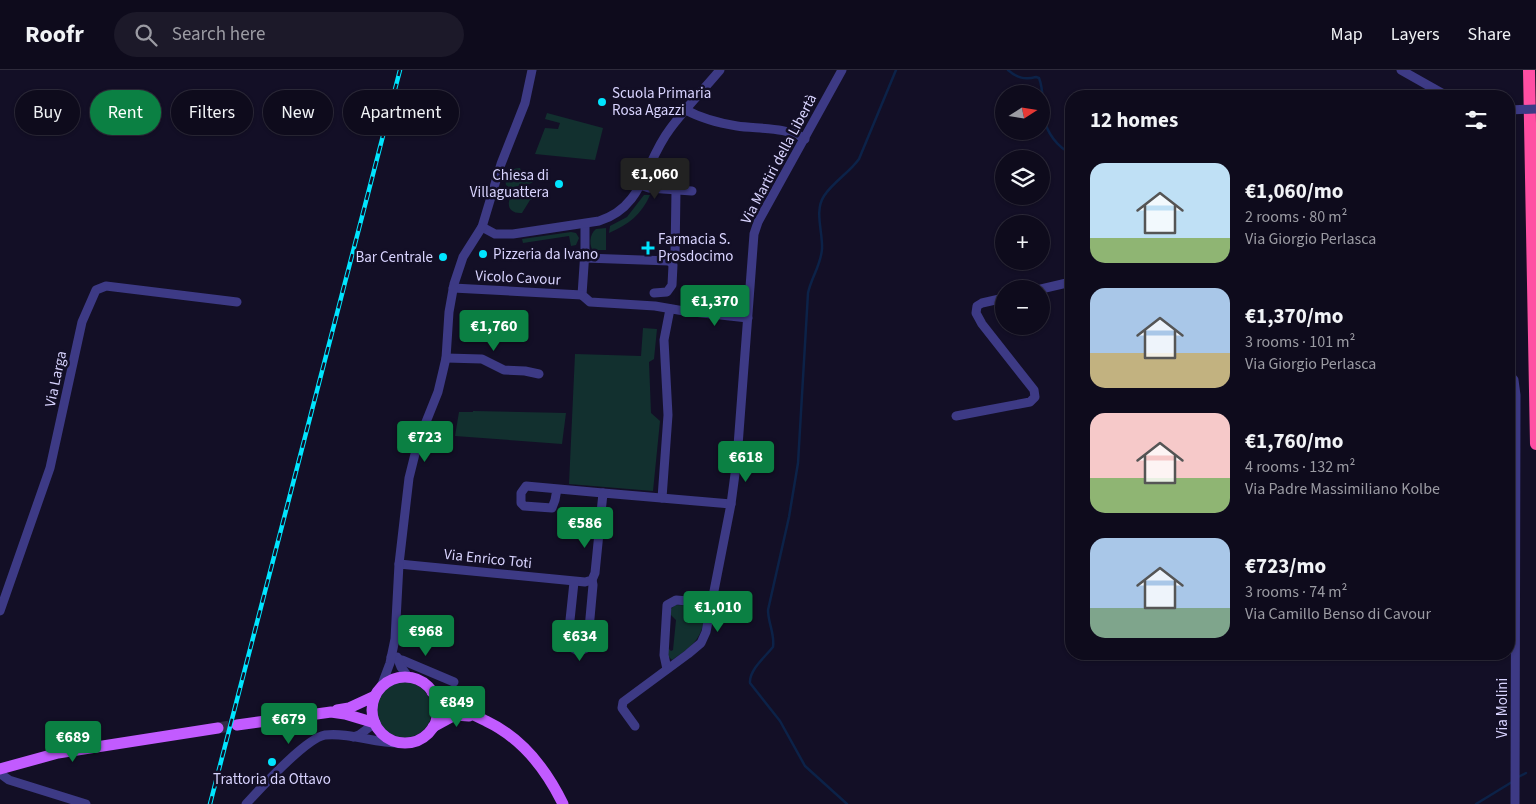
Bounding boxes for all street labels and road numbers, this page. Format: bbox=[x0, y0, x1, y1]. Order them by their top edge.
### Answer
street label: Via Martiri della Libertà bbox=[736, 90, 822, 228]
street label: Vicolo Cavour bbox=[475, 265, 562, 291]
street label: Via Larga bbox=[40, 349, 72, 409]
street label: Via Enrico Toti bbox=[443, 544, 533, 574]
street label: Via Molini bbox=[1492, 678, 1513, 738]

